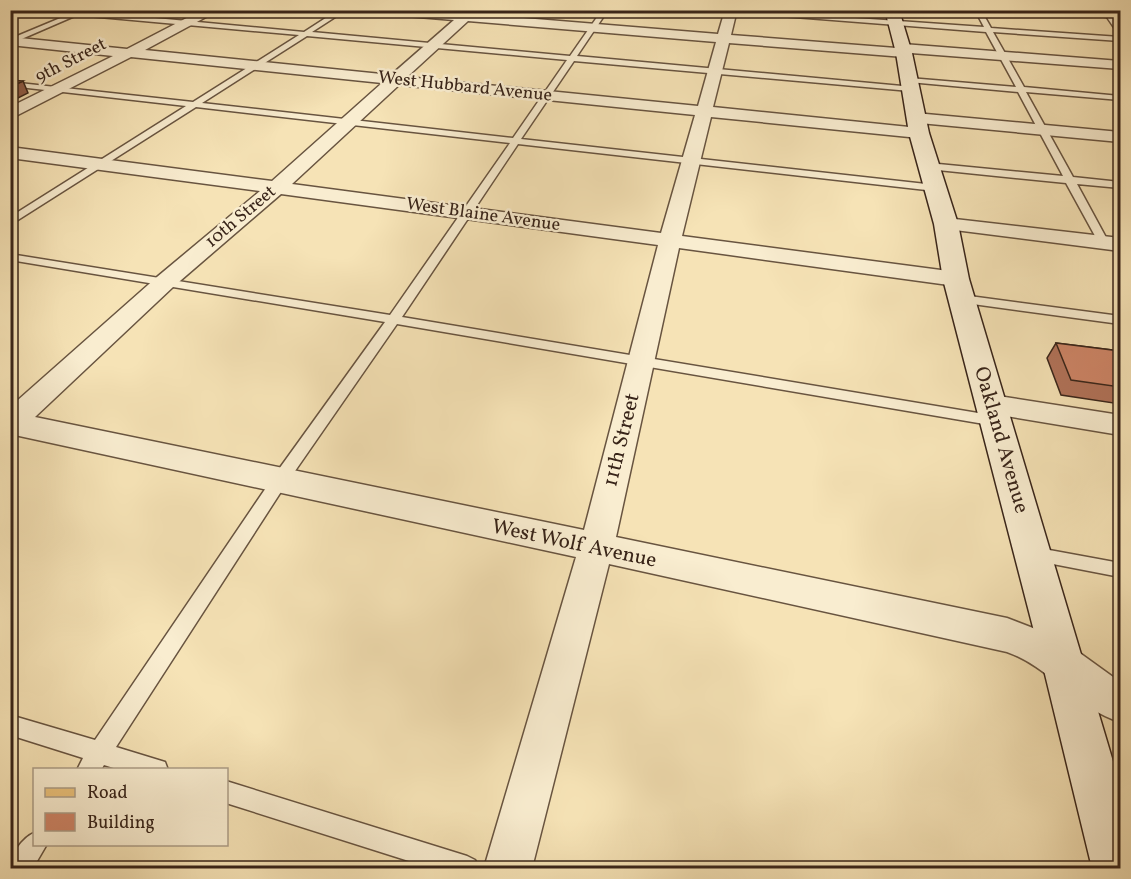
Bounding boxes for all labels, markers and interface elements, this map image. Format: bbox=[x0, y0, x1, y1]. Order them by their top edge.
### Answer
street label: 9th Street bbox=[31, 32, 111, 90]
street label: West Hubbard Avenue bbox=[377, 65, 553, 109]
street label: 10th Street bbox=[200, 180, 282, 254]
street label: West Blaine Avenue bbox=[404, 192, 562, 238]
street label: Oakland Avenue bbox=[966, 363, 1036, 517]
street label: 11th Street bbox=[596, 390, 648, 490]
street label: West Wolf Avenue bbox=[489, 512, 659, 576]
legend bbox=[33, 768, 228, 846]
text: Road bbox=[87, 781, 128, 806]
text: Building bbox=[87, 811, 155, 836]

